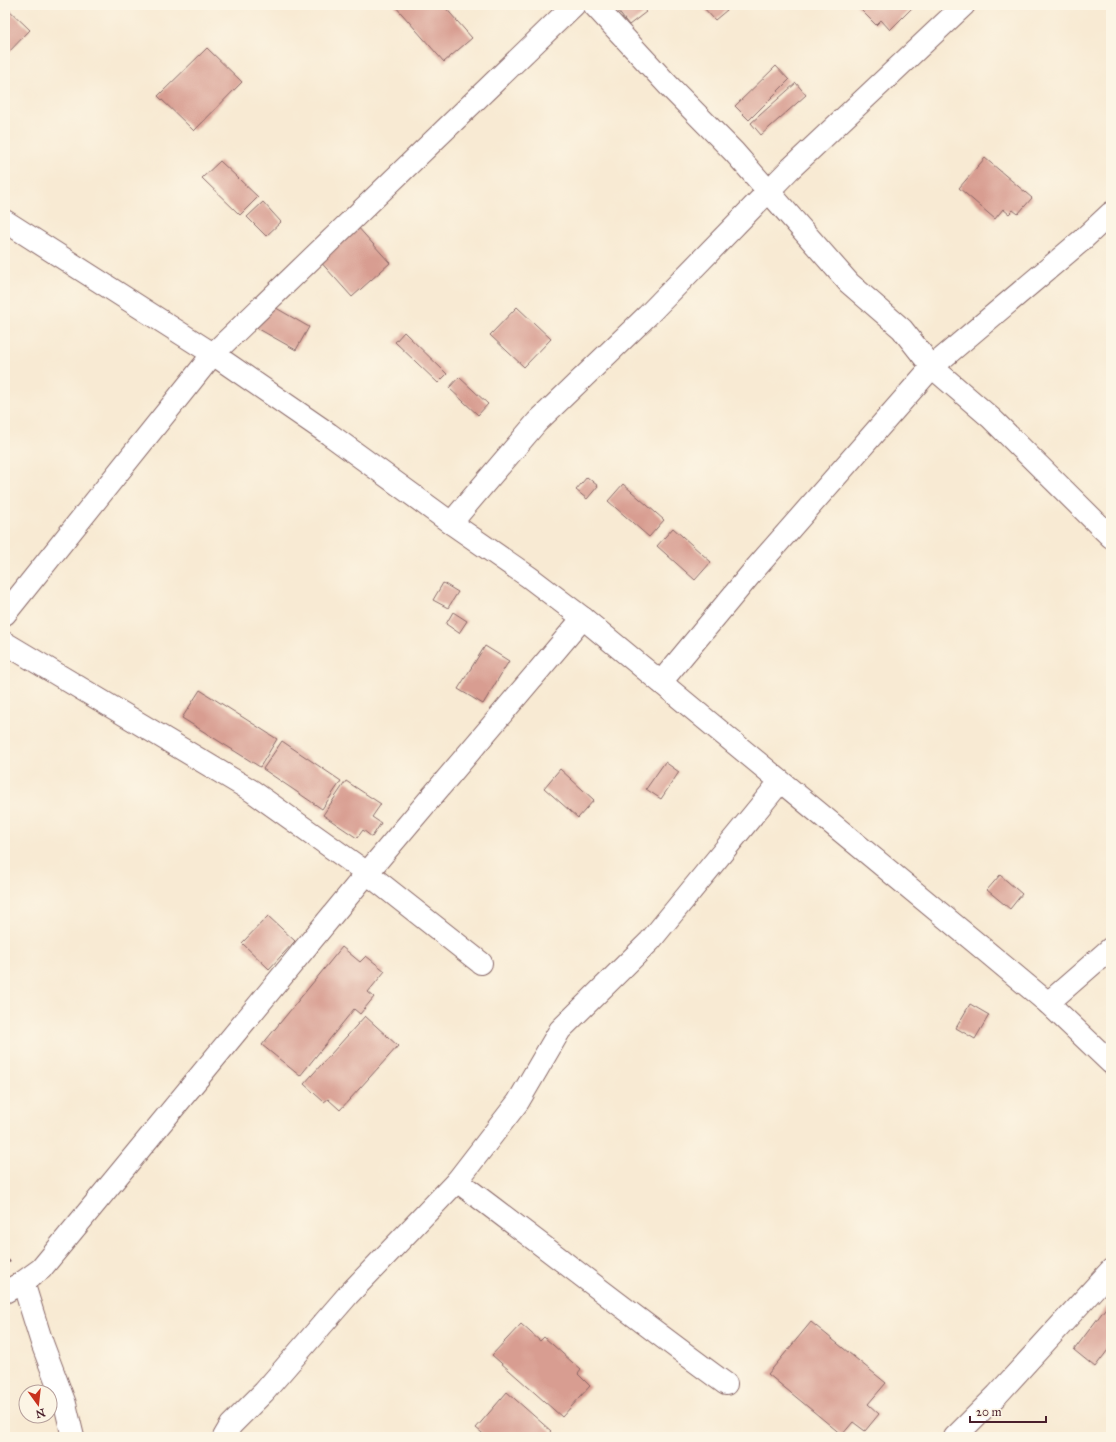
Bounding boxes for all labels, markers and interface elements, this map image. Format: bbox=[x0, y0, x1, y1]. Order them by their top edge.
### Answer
north arrow bbox=[18, 1384, 58, 1424]
scale bar bbox=[970, 1398, 1046, 1424]
text: 20 m bbox=[976, 1405, 1002, 1419]
text: N bbox=[34, 1406, 47, 1421]

